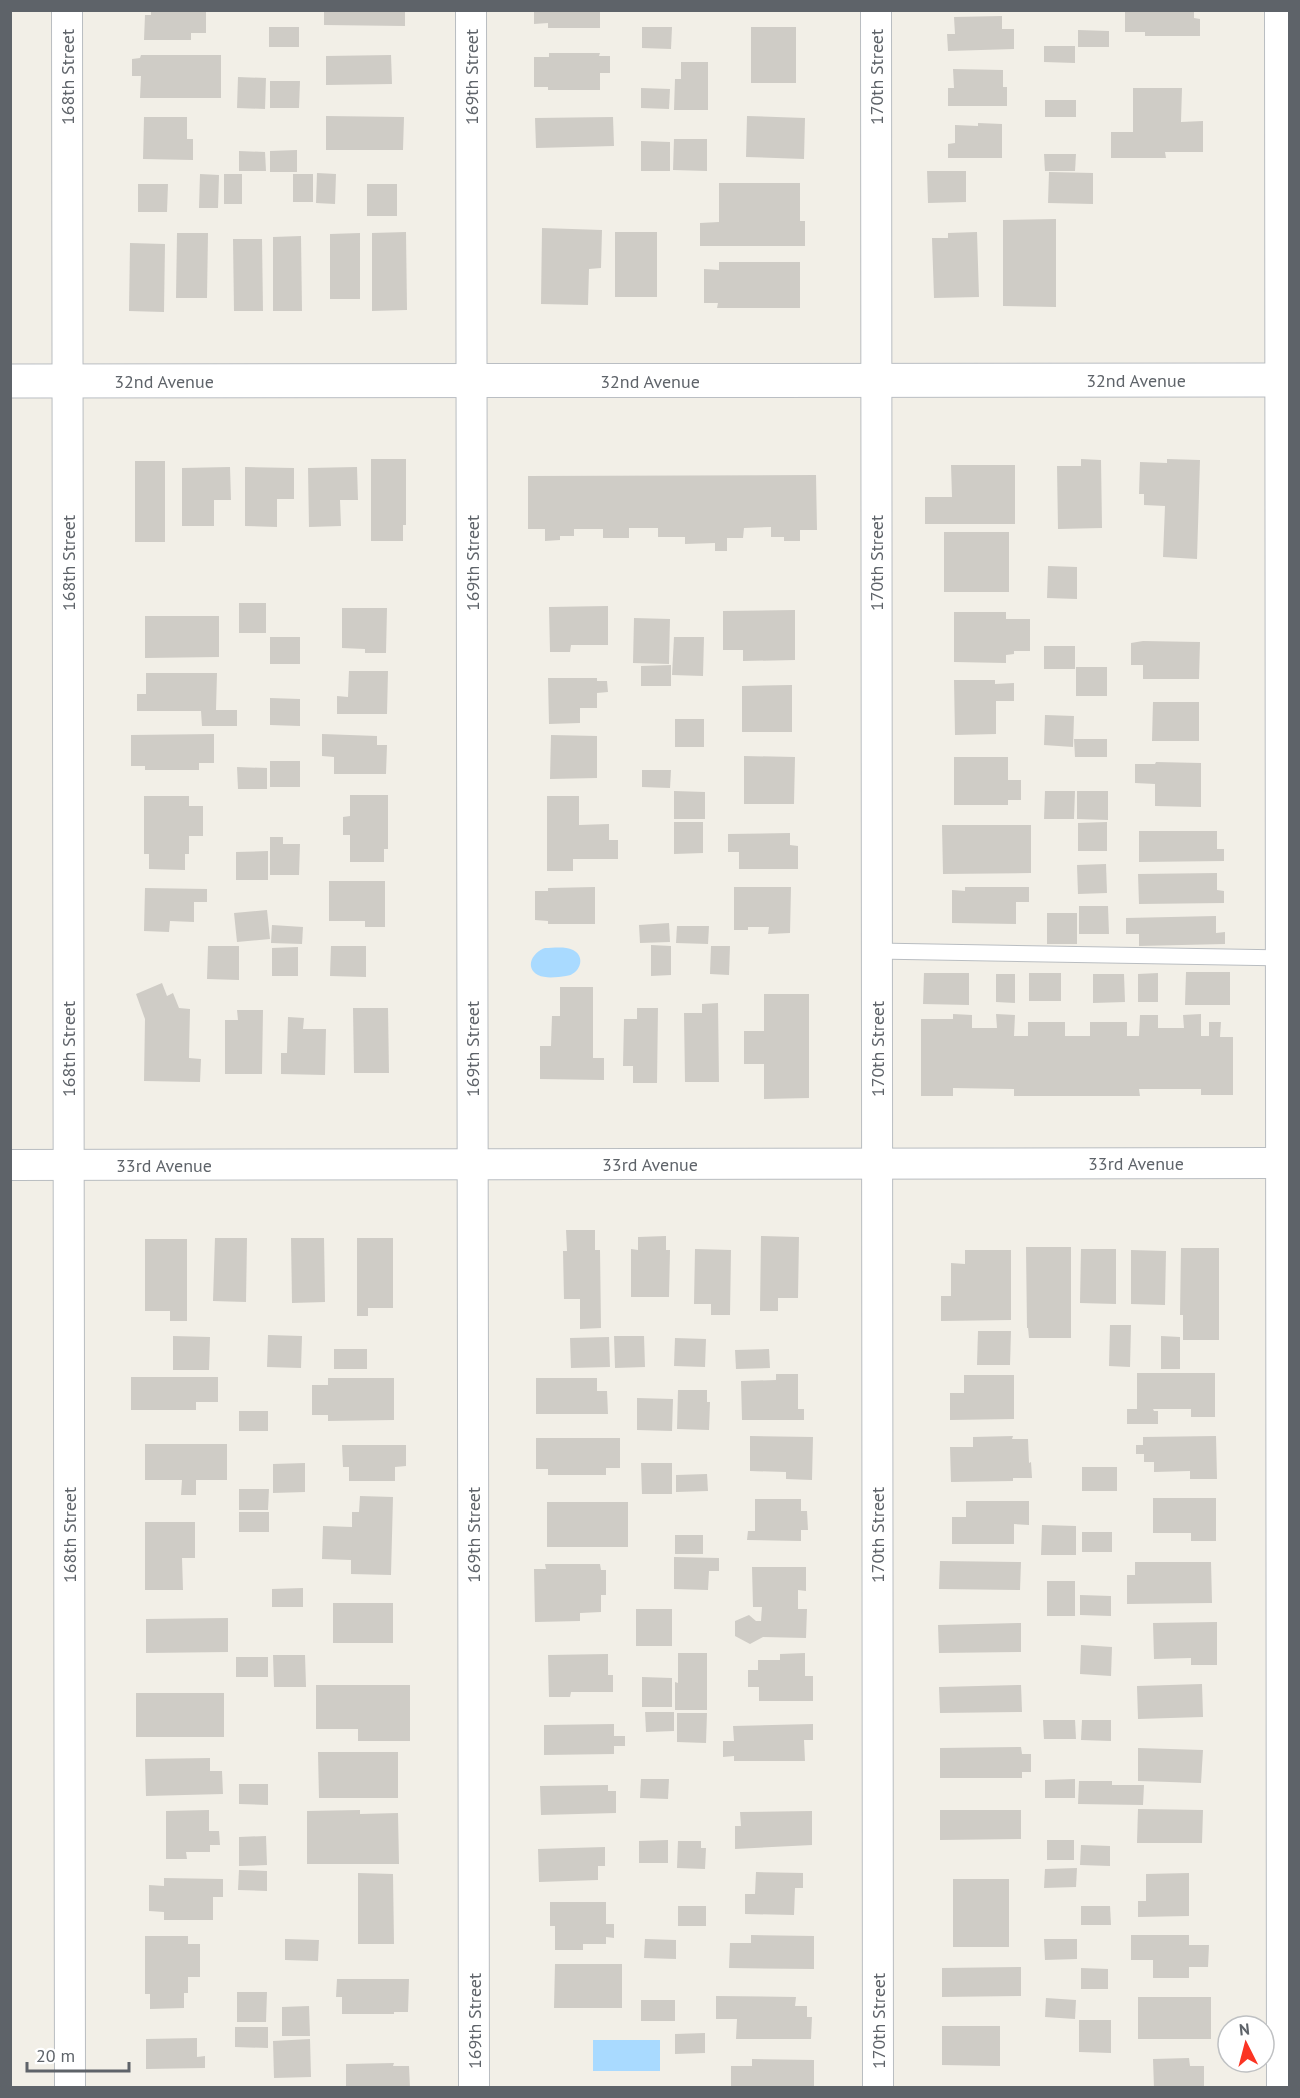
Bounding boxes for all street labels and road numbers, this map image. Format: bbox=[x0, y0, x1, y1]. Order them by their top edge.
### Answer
street label: 168th Street bbox=[56, 29, 79, 125]
street label: 169th Street bbox=[460, 29, 483, 125]
street label: 170th Street bbox=[865, 29, 888, 125]
street label: 32nd Avenue bbox=[1086, 369, 1186, 392]
street label: 32nd Avenue bbox=[114, 370, 214, 393]
street label: 32nd Avenue bbox=[600, 370, 700, 393]
street label: 168th Street bbox=[57, 515, 80, 611]
street label: 169th Street bbox=[461, 515, 484, 611]
street label: 170th Street bbox=[865, 515, 888, 611]
street label: 168th Street bbox=[57, 1001, 80, 1097]
street label: 169th Street bbox=[461, 1001, 484, 1097]
street label: 170th Street bbox=[866, 1001, 889, 1097]
street label: 33rd Avenue bbox=[1088, 1152, 1184, 1175]
street label: 33rd Avenue bbox=[602, 1153, 698, 1176]
street label: 33rd Avenue bbox=[116, 1154, 212, 1177]
street label: 168th Street bbox=[58, 1487, 81, 1583]
street label: 169th Street bbox=[462, 1487, 485, 1583]
street label: 170th Street bbox=[866, 1487, 889, 1583]
street label: 169th Street bbox=[463, 1973, 486, 2069]
street label: 170th Street bbox=[867, 1973, 890, 2069]

